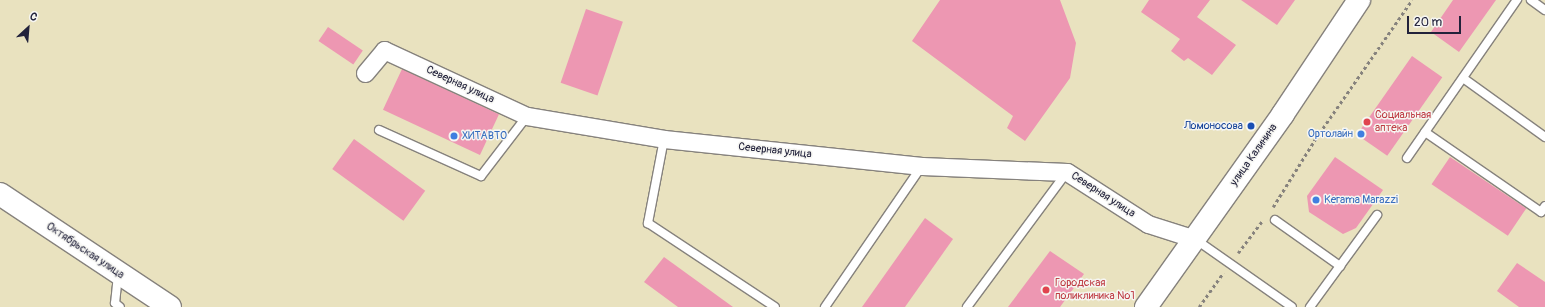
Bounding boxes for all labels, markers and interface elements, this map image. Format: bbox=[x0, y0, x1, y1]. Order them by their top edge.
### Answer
north arrow bbox=[8, 8, 48, 48]
scale bar bbox=[1409, 8, 1463, 34]
text: С bbox=[28, 9, 39, 24]
text: 20 m bbox=[1414, 15, 1442, 30]
street label: Северная улица bbox=[424, 63, 496, 107]
place label: Социальная аптека bbox=[1375, 109, 1431, 135]
marker: Социальная аптека bbox=[1362, 117, 1372, 127]
place label: Ломоносова bbox=[1184, 119, 1243, 133]
street label: улица Калинина bbox=[1228, 121, 1280, 189]
marker: Ломоносова bbox=[1246, 121, 1256, 131]
place label: Ортолайн bbox=[1308, 127, 1353, 141]
place label: ХИТАВТО bbox=[462, 129, 507, 143]
marker: Ортолайн bbox=[1356, 129, 1366, 139]
marker: ХИТАВТО bbox=[449, 131, 459, 141]
street label: Северная улица bbox=[738, 141, 812, 161]
street label: Северная улица bbox=[1068, 169, 1138, 221]
place label: Kerama Marazzi bbox=[1324, 193, 1398, 207]
marker: Kerama Marazzi bbox=[1311, 195, 1321, 205]
street label: Октябрьская улица bbox=[43, 220, 127, 282]
place label: Городская поликлиника №1 bbox=[1055, 277, 1135, 303]
marker: Городская поликлиника №1 bbox=[1040, 284, 1052, 296]

